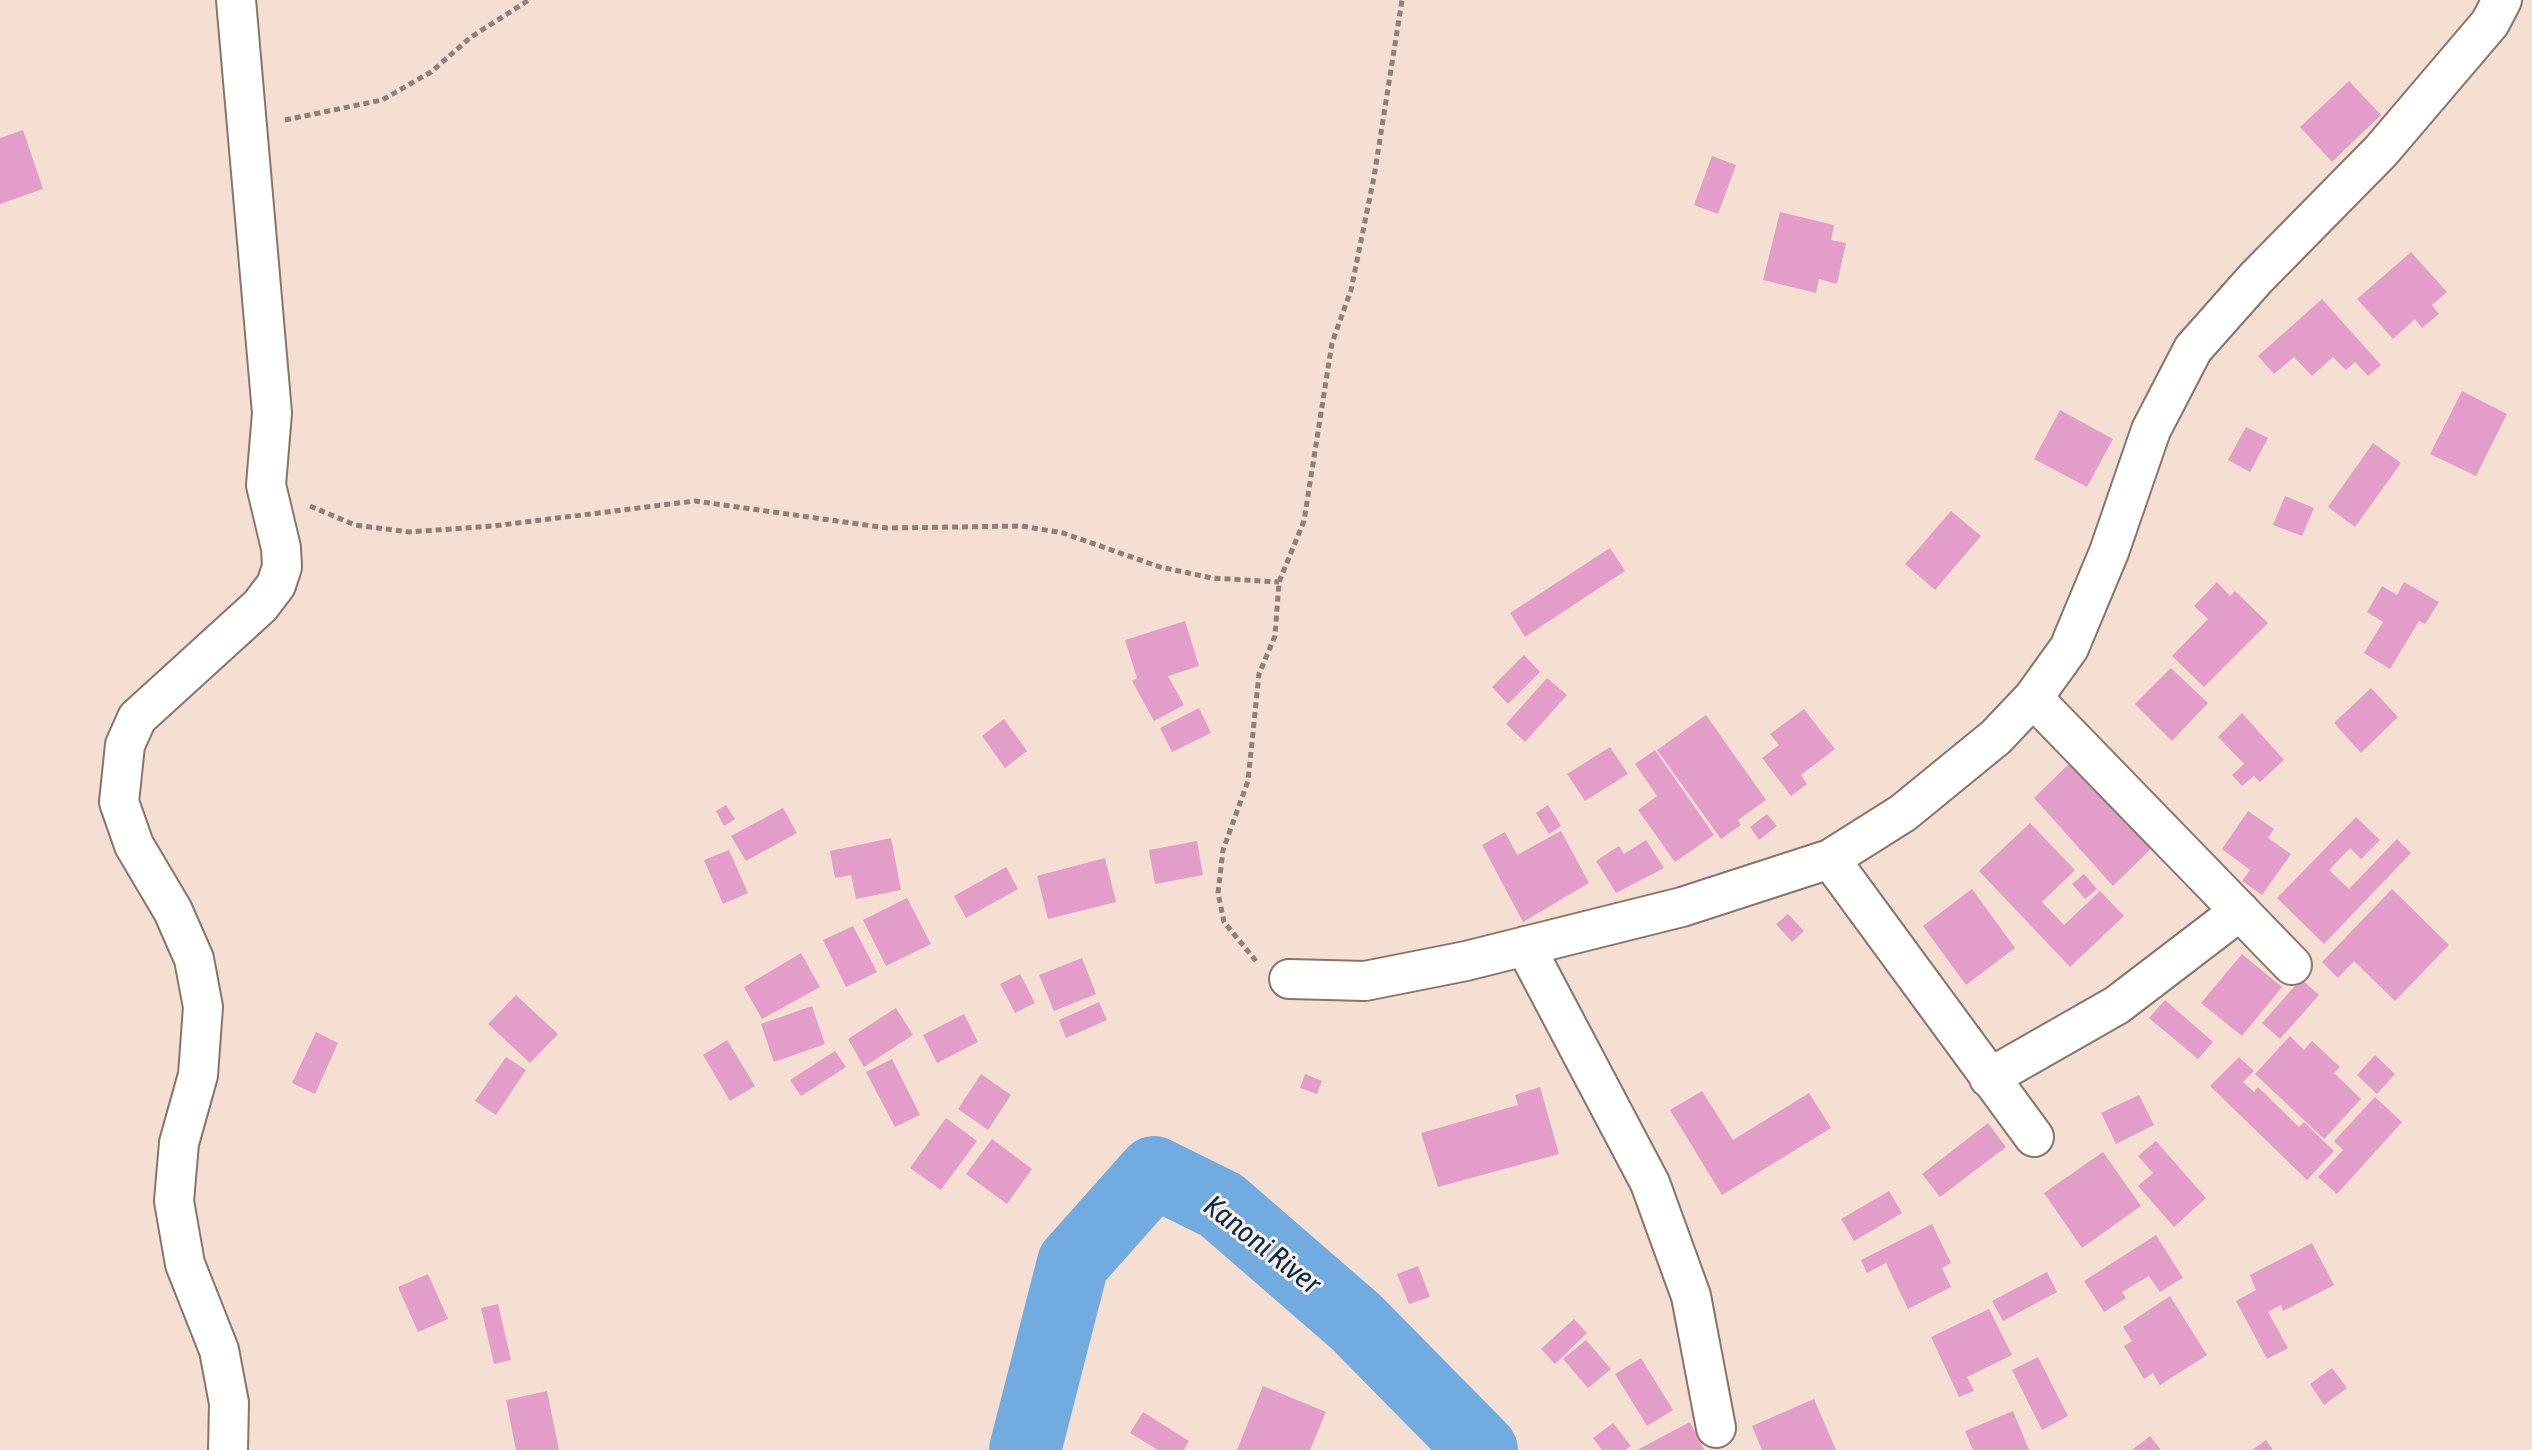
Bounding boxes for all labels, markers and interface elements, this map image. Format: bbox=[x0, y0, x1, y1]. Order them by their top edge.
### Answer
water label: Kanoni River bbox=[1196, 1188, 1328, 1302]

